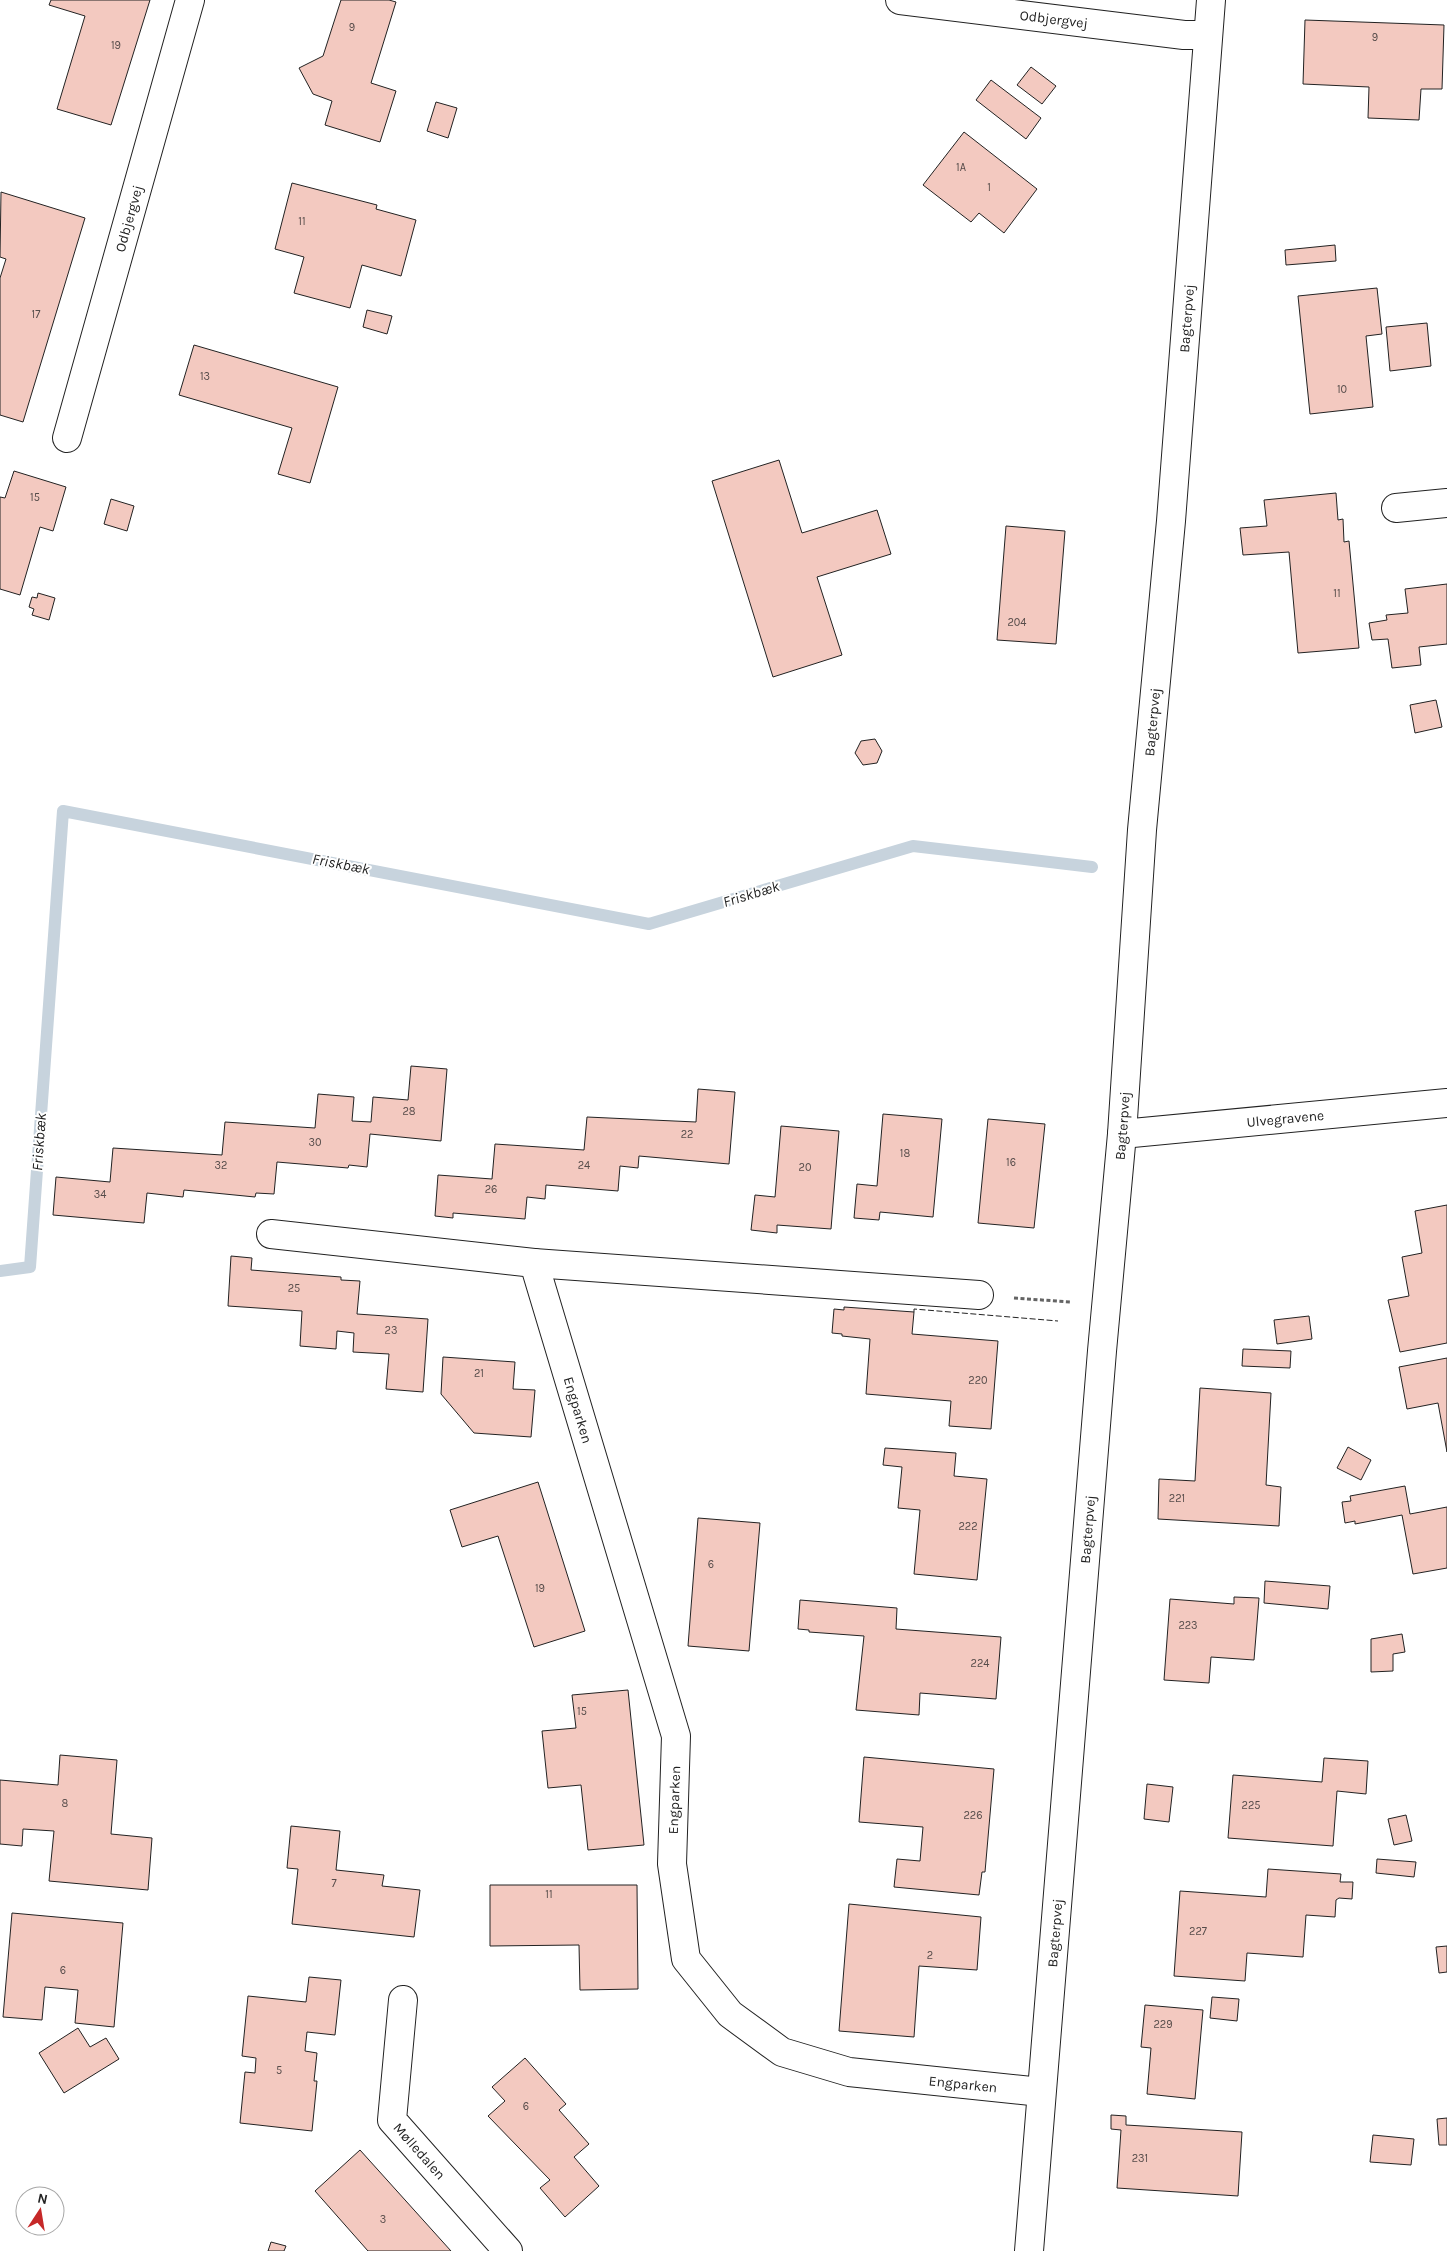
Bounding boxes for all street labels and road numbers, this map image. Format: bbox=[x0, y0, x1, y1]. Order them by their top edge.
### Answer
street label: Odbjergvej bbox=[1019, 7, 1089, 32]
street label: Odbjergvej bbox=[112, 183, 147, 254]
street label: Bagterpvej bbox=[1176, 284, 1198, 353]
street label: Bagterpvej bbox=[1141, 687, 1164, 757]
street label: Bagterpvej bbox=[1112, 1091, 1134, 1161]
street label: Ulvegravene bbox=[1246, 1107, 1325, 1131]
street label: Engparken bbox=[560, 1375, 596, 1445]
street label: Bagterpvej bbox=[1077, 1494, 1099, 1564]
street label: Engparken bbox=[665, 1765, 684, 1835]
street label: Bagterpvej bbox=[1044, 1898, 1067, 1968]
street label: Engparken bbox=[928, 2072, 998, 2096]
street label: Mølledalen bbox=[390, 2120, 449, 2183]

